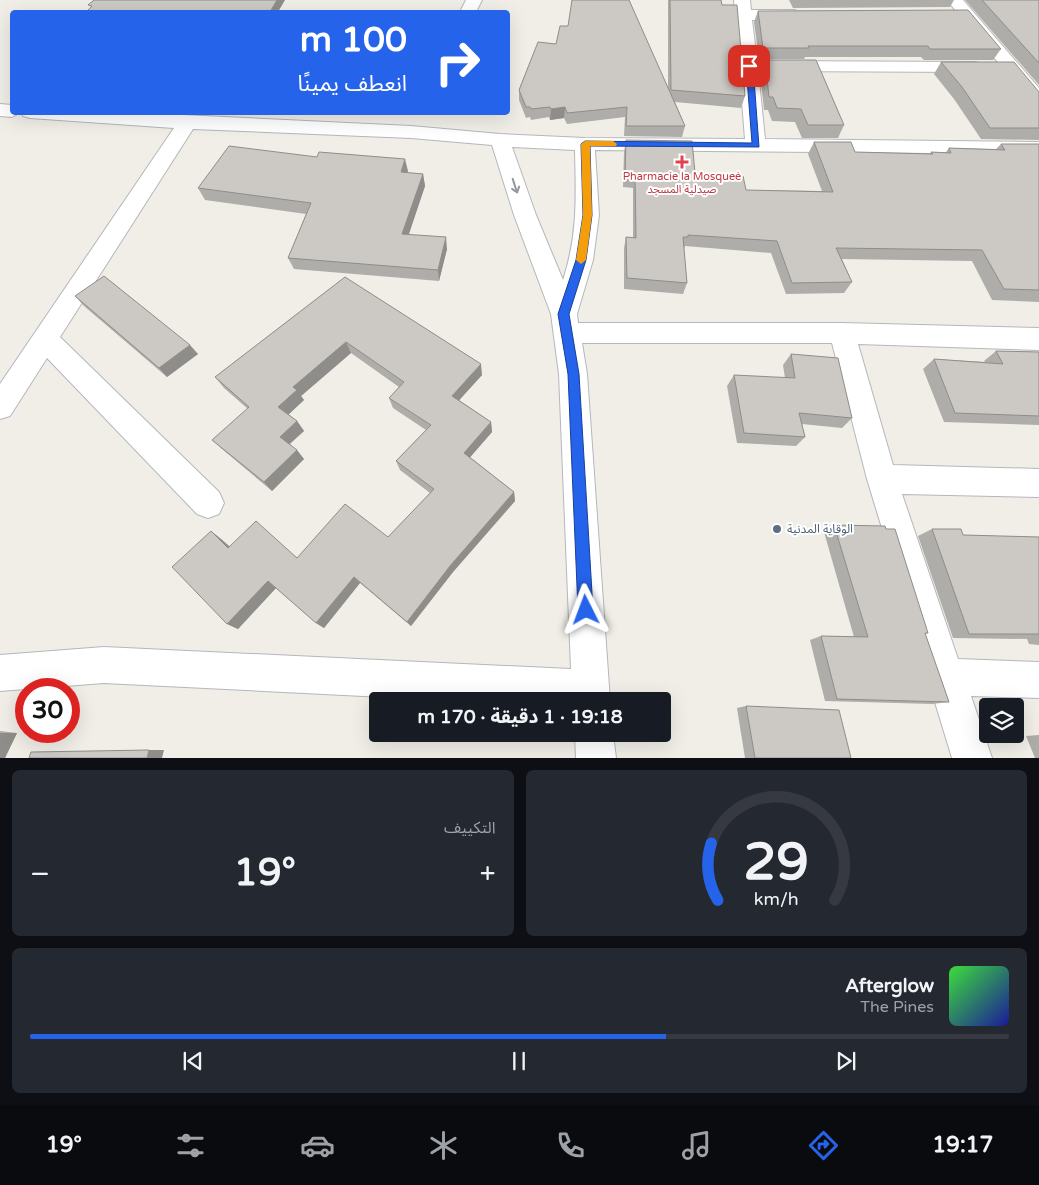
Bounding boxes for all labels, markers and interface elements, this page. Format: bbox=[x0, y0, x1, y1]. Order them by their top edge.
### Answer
text: 100 m bbox=[300, 19, 407, 61]
icon: right bbox=[425, 30, 490, 95]
pin bbox=[728, 45, 770, 87]
icon: arrive bbox=[735, 52, 763, 80]
text: انعطف يمينًا bbox=[297, 71, 407, 97]
marker: Pharmacie la Mosqueė صيدلية المسجد bbox=[676, 156, 688, 168]
place label: Pharmacie la Mosqueė صيدلية المسجد bbox=[623, 170, 741, 196]
one-way arrow bbox=[511, 178, 521, 194]
place label: الوقاية المدنية bbox=[787, 522, 853, 536]
marker: الوقاية المدنية bbox=[771, 523, 783, 535]
position arrow bbox=[559, 583, 611, 635]
speed limit sign: 30 bbox=[15, 678, 80, 743]
map controls bbox=[979, 698, 1024, 743]
button: layers bbox=[979, 698, 1024, 743]
text: 19:18 · 1 دقيقة · 170 m bbox=[417, 706, 623, 728]
text: التكييف bbox=[444, 818, 496, 838]
text: 29 bbox=[744, 831, 809, 894]
text: 19° bbox=[234, 850, 296, 896]
text: − bbox=[30, 857, 50, 891]
text: + bbox=[480, 857, 496, 891]
text: km/h bbox=[754, 889, 799, 910]
text: Afterglow bbox=[845, 975, 934, 997]
text: The Pines bbox=[860, 997, 934, 1017]
icon: previous bbox=[179, 1047, 207, 1075]
icon: pause bbox=[505, 1047, 533, 1075]
icon: next bbox=[832, 1047, 860, 1075]
icon: filters bbox=[173, 1128, 208, 1163]
icon: car bbox=[300, 1128, 335, 1163]
icon: climate bbox=[426, 1128, 461, 1163]
icon: phone bbox=[553, 1128, 588, 1163]
icon: music bbox=[679, 1128, 714, 1163]
icon: directions bbox=[806, 1128, 841, 1163]
text: 19° bbox=[46, 1132, 82, 1158]
text: 19:17 bbox=[932, 1132, 993, 1158]

